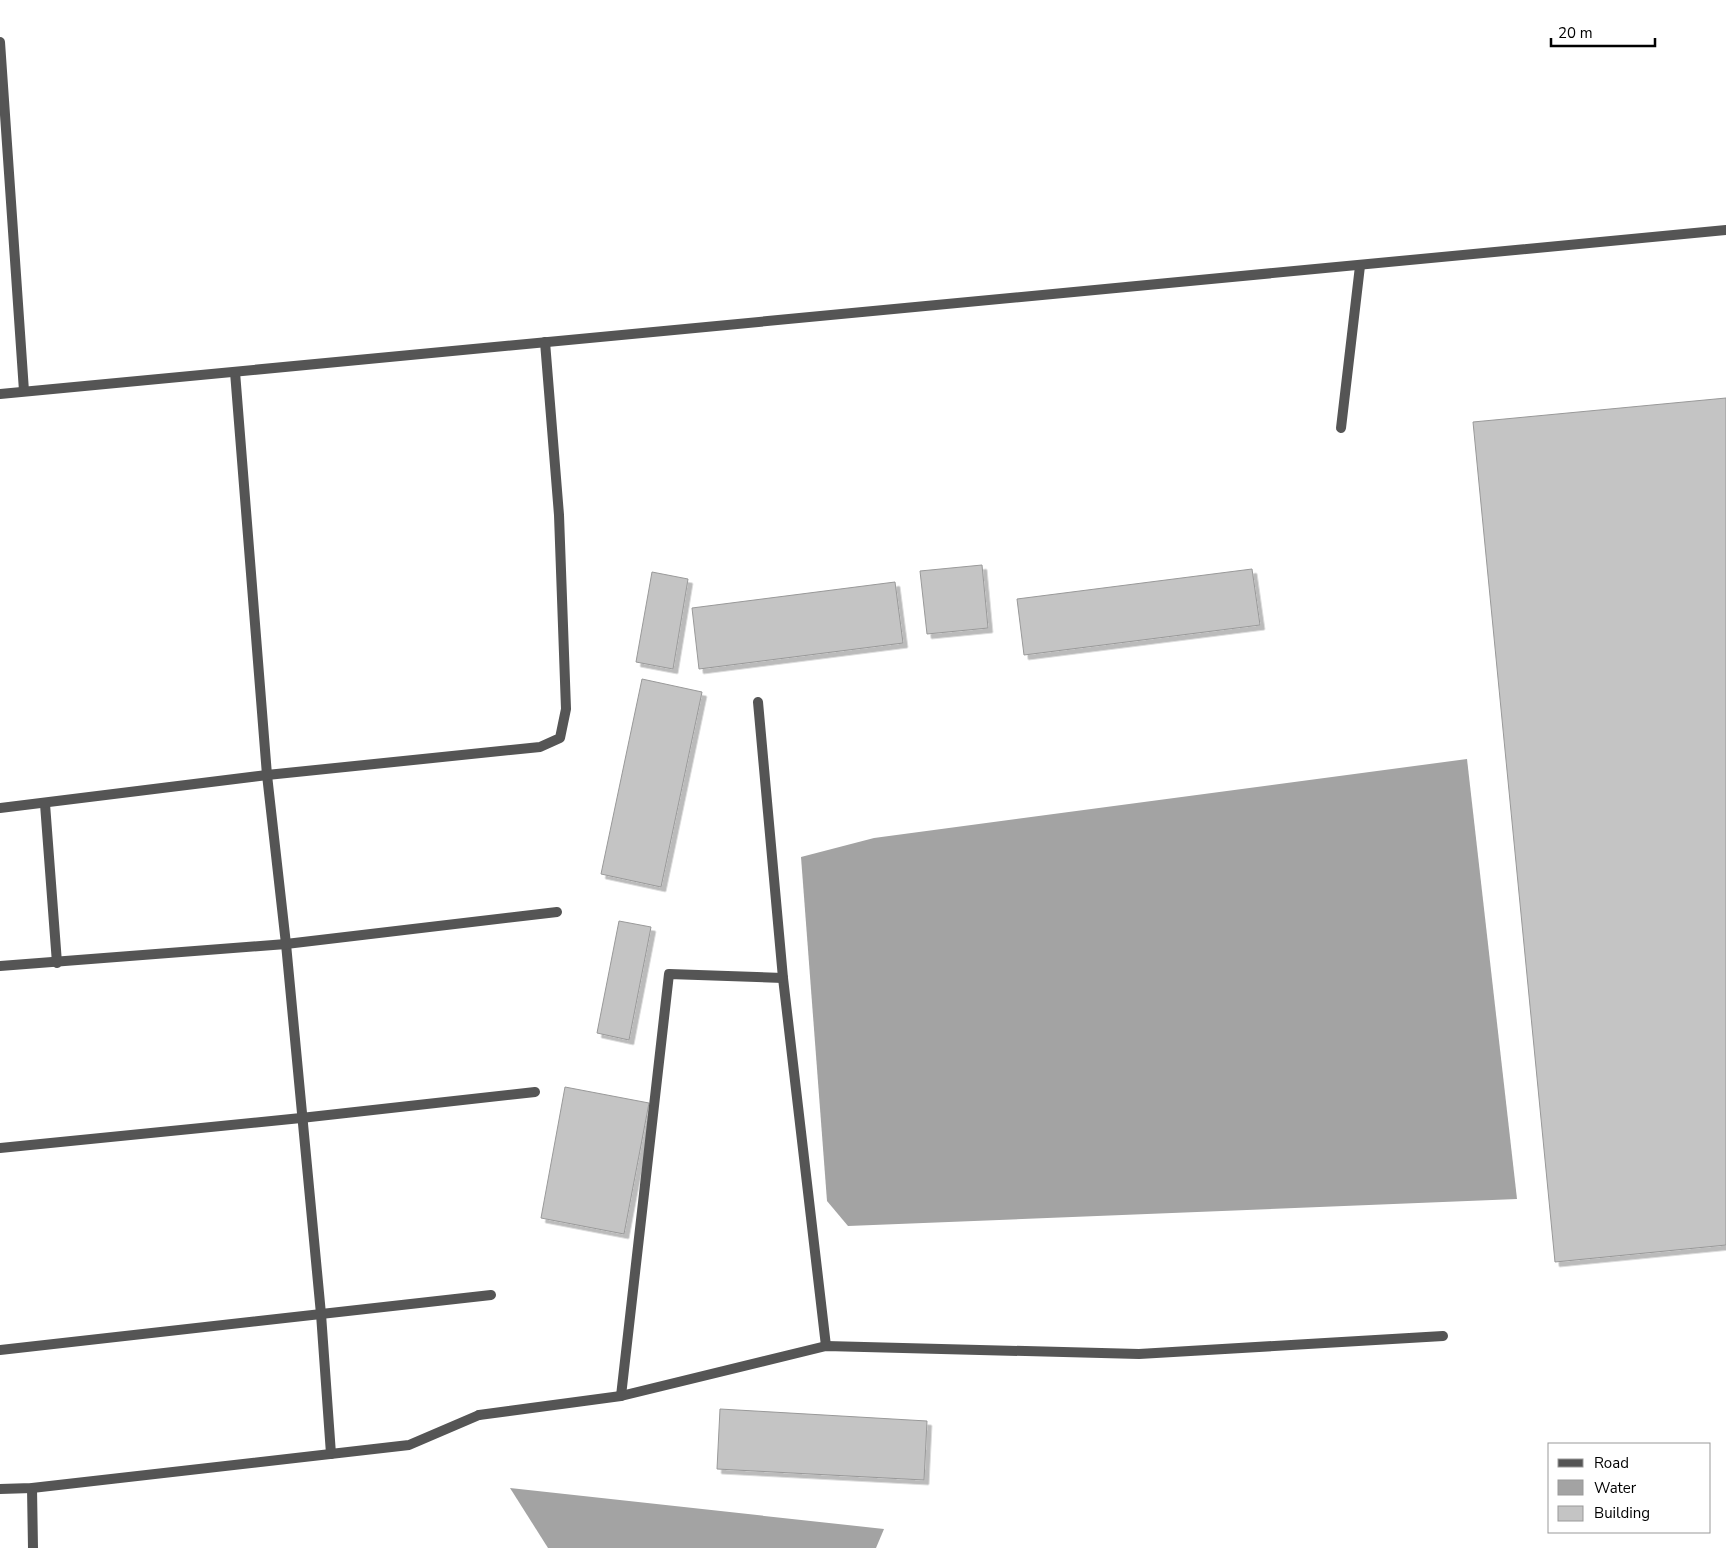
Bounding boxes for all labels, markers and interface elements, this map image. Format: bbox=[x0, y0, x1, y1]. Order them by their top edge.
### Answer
scale bar bbox=[1551, 15, 1655, 47]
text: 20 m bbox=[1558, 23, 1593, 43]
legend bbox=[1548, 1443, 1711, 1533]
text: Road bbox=[1594, 1453, 1629, 1473]
text: Water bbox=[1594, 1478, 1637, 1498]
text: Building bbox=[1594, 1503, 1650, 1523]

